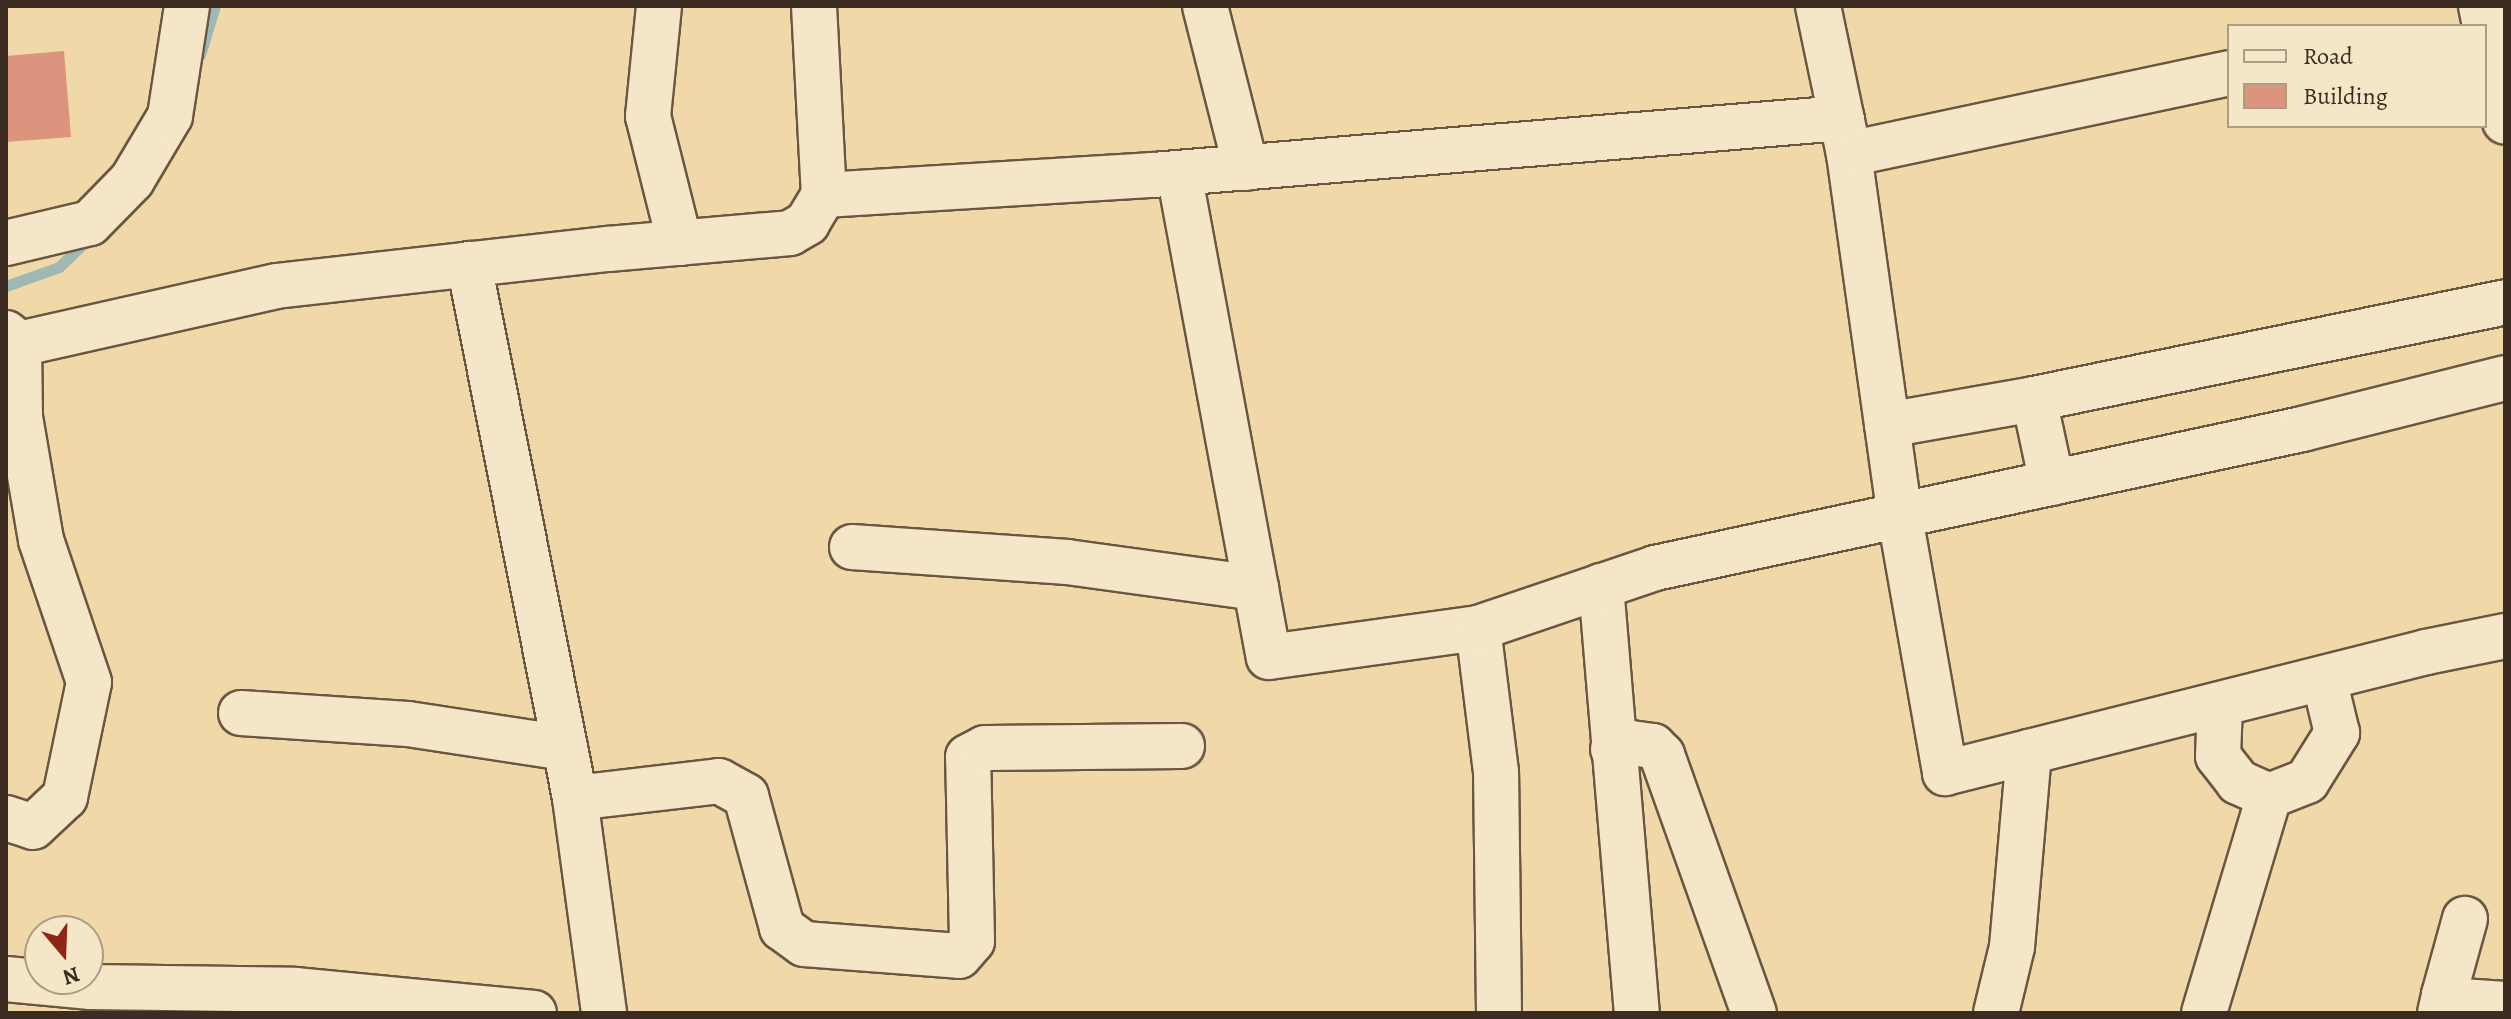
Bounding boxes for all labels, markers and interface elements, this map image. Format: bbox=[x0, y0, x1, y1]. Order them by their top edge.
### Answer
legend bbox=[2227, 24, 2487, 128]
text: Road bbox=[2303, 40, 2353, 72]
text: Building bbox=[2303, 80, 2388, 112]
north arrow bbox=[24, 915, 104, 995]
text: N bbox=[59, 959, 84, 993]

